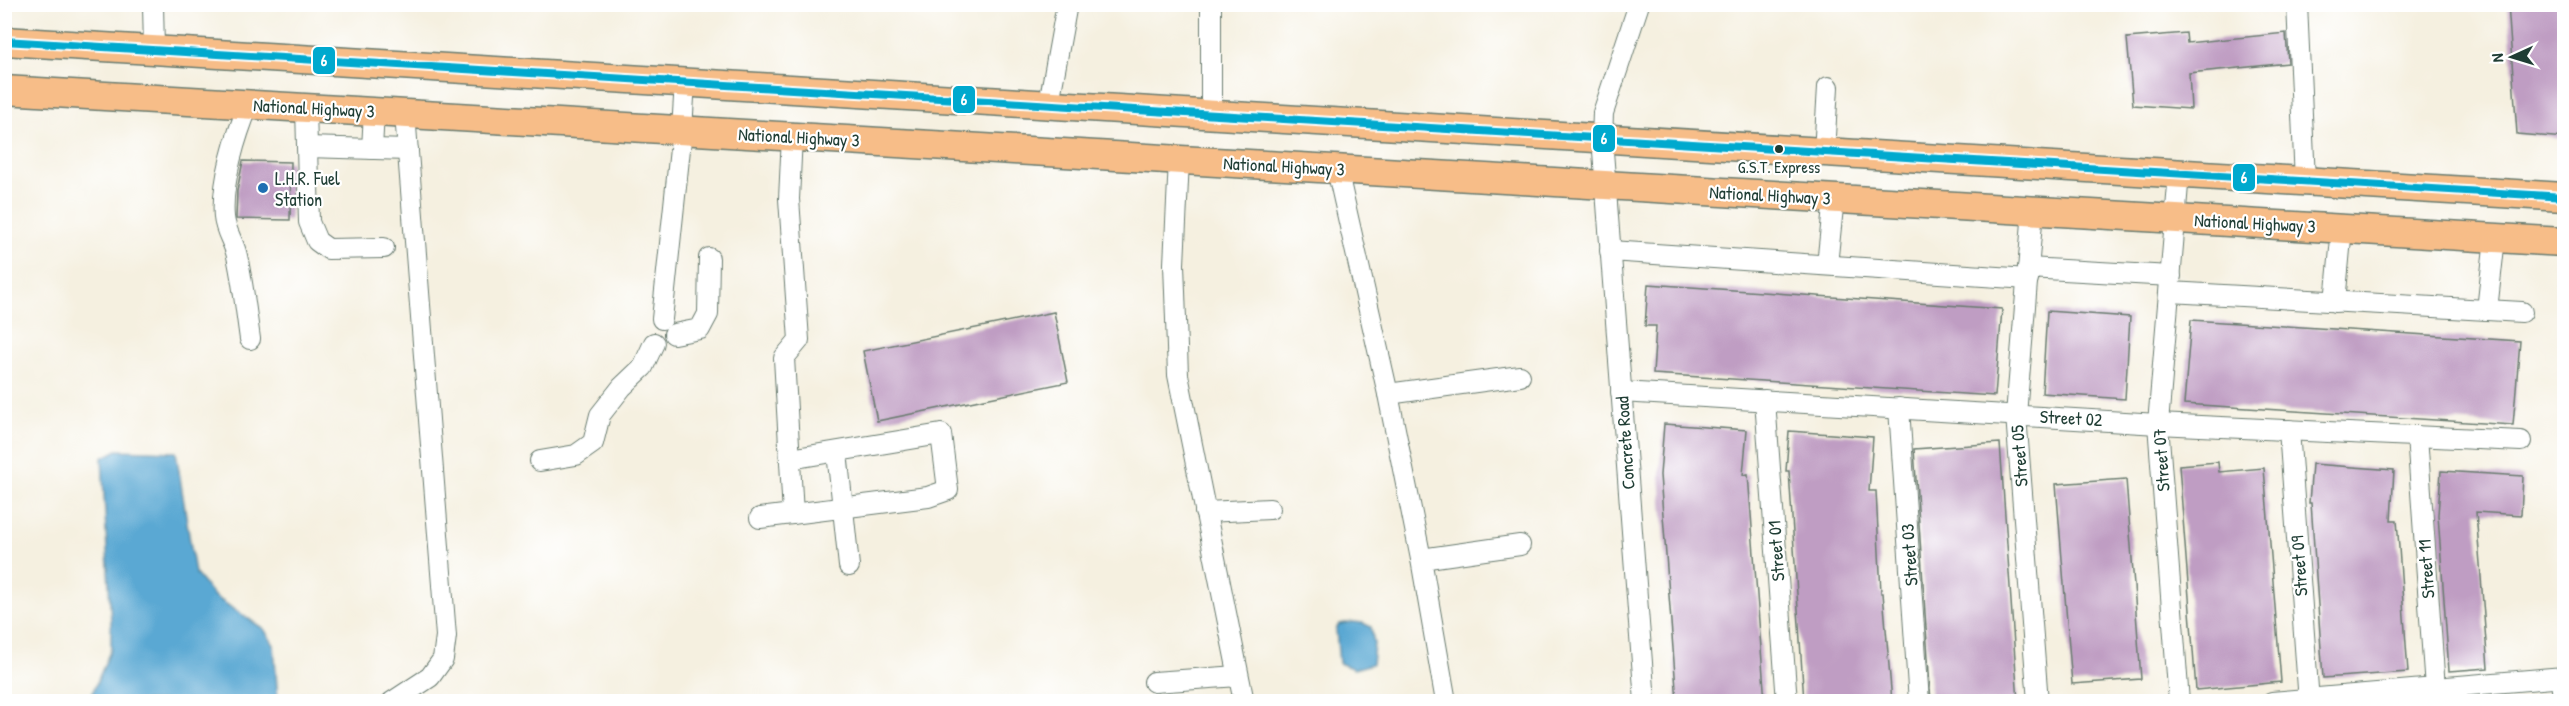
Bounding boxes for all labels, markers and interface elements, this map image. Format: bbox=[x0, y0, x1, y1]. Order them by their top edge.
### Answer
north arrow bbox=[2482, 27, 2542, 87]
line badge: 6 bbox=[312, 46, 336, 75]
text: 6 bbox=[321, 49, 328, 71]
text: N bbox=[2486, 53, 2508, 63]
line badge: 6 bbox=[952, 85, 976, 114]
text: 6 bbox=[961, 88, 968, 110]
street label: National Highway 3 bbox=[253, 92, 375, 124]
street label: National Highway 3 bbox=[738, 121, 860, 153]
line badge: 6 bbox=[1592, 124, 1616, 153]
text: 6 bbox=[1601, 127, 1608, 149]
marker: G.S.T. Express bbox=[1773, 143, 1785, 155]
street label: National Highway 3 bbox=[1223, 150, 1345, 182]
place label: G.S.T. Express bbox=[1738, 156, 1820, 178]
line badge: 6 bbox=[2232, 163, 2256, 192]
place label: L.H.R. Fuel Station bbox=[275, 166, 340, 212]
text: 6 bbox=[2241, 166, 2248, 188]
street label: National Highway 3 bbox=[1709, 179, 1831, 211]
marker: L.H.R. Fuel Station bbox=[256, 181, 270, 195]
street label: National Highway 3 bbox=[2194, 207, 2316, 239]
street label: Concrete Road bbox=[1609, 396, 1641, 490]
street label: Street 02 bbox=[2039, 404, 2103, 432]
street label: Street 05 bbox=[2004, 424, 2034, 488]
street label: Street 07 bbox=[2146, 428, 2176, 492]
street label: Street 01 bbox=[1761, 520, 1791, 582]
street label: Street 03 bbox=[1894, 523, 1924, 587]
street label: Street 09 bbox=[2284, 534, 2314, 597]
street label: Street 11 bbox=[2411, 539, 2441, 599]

